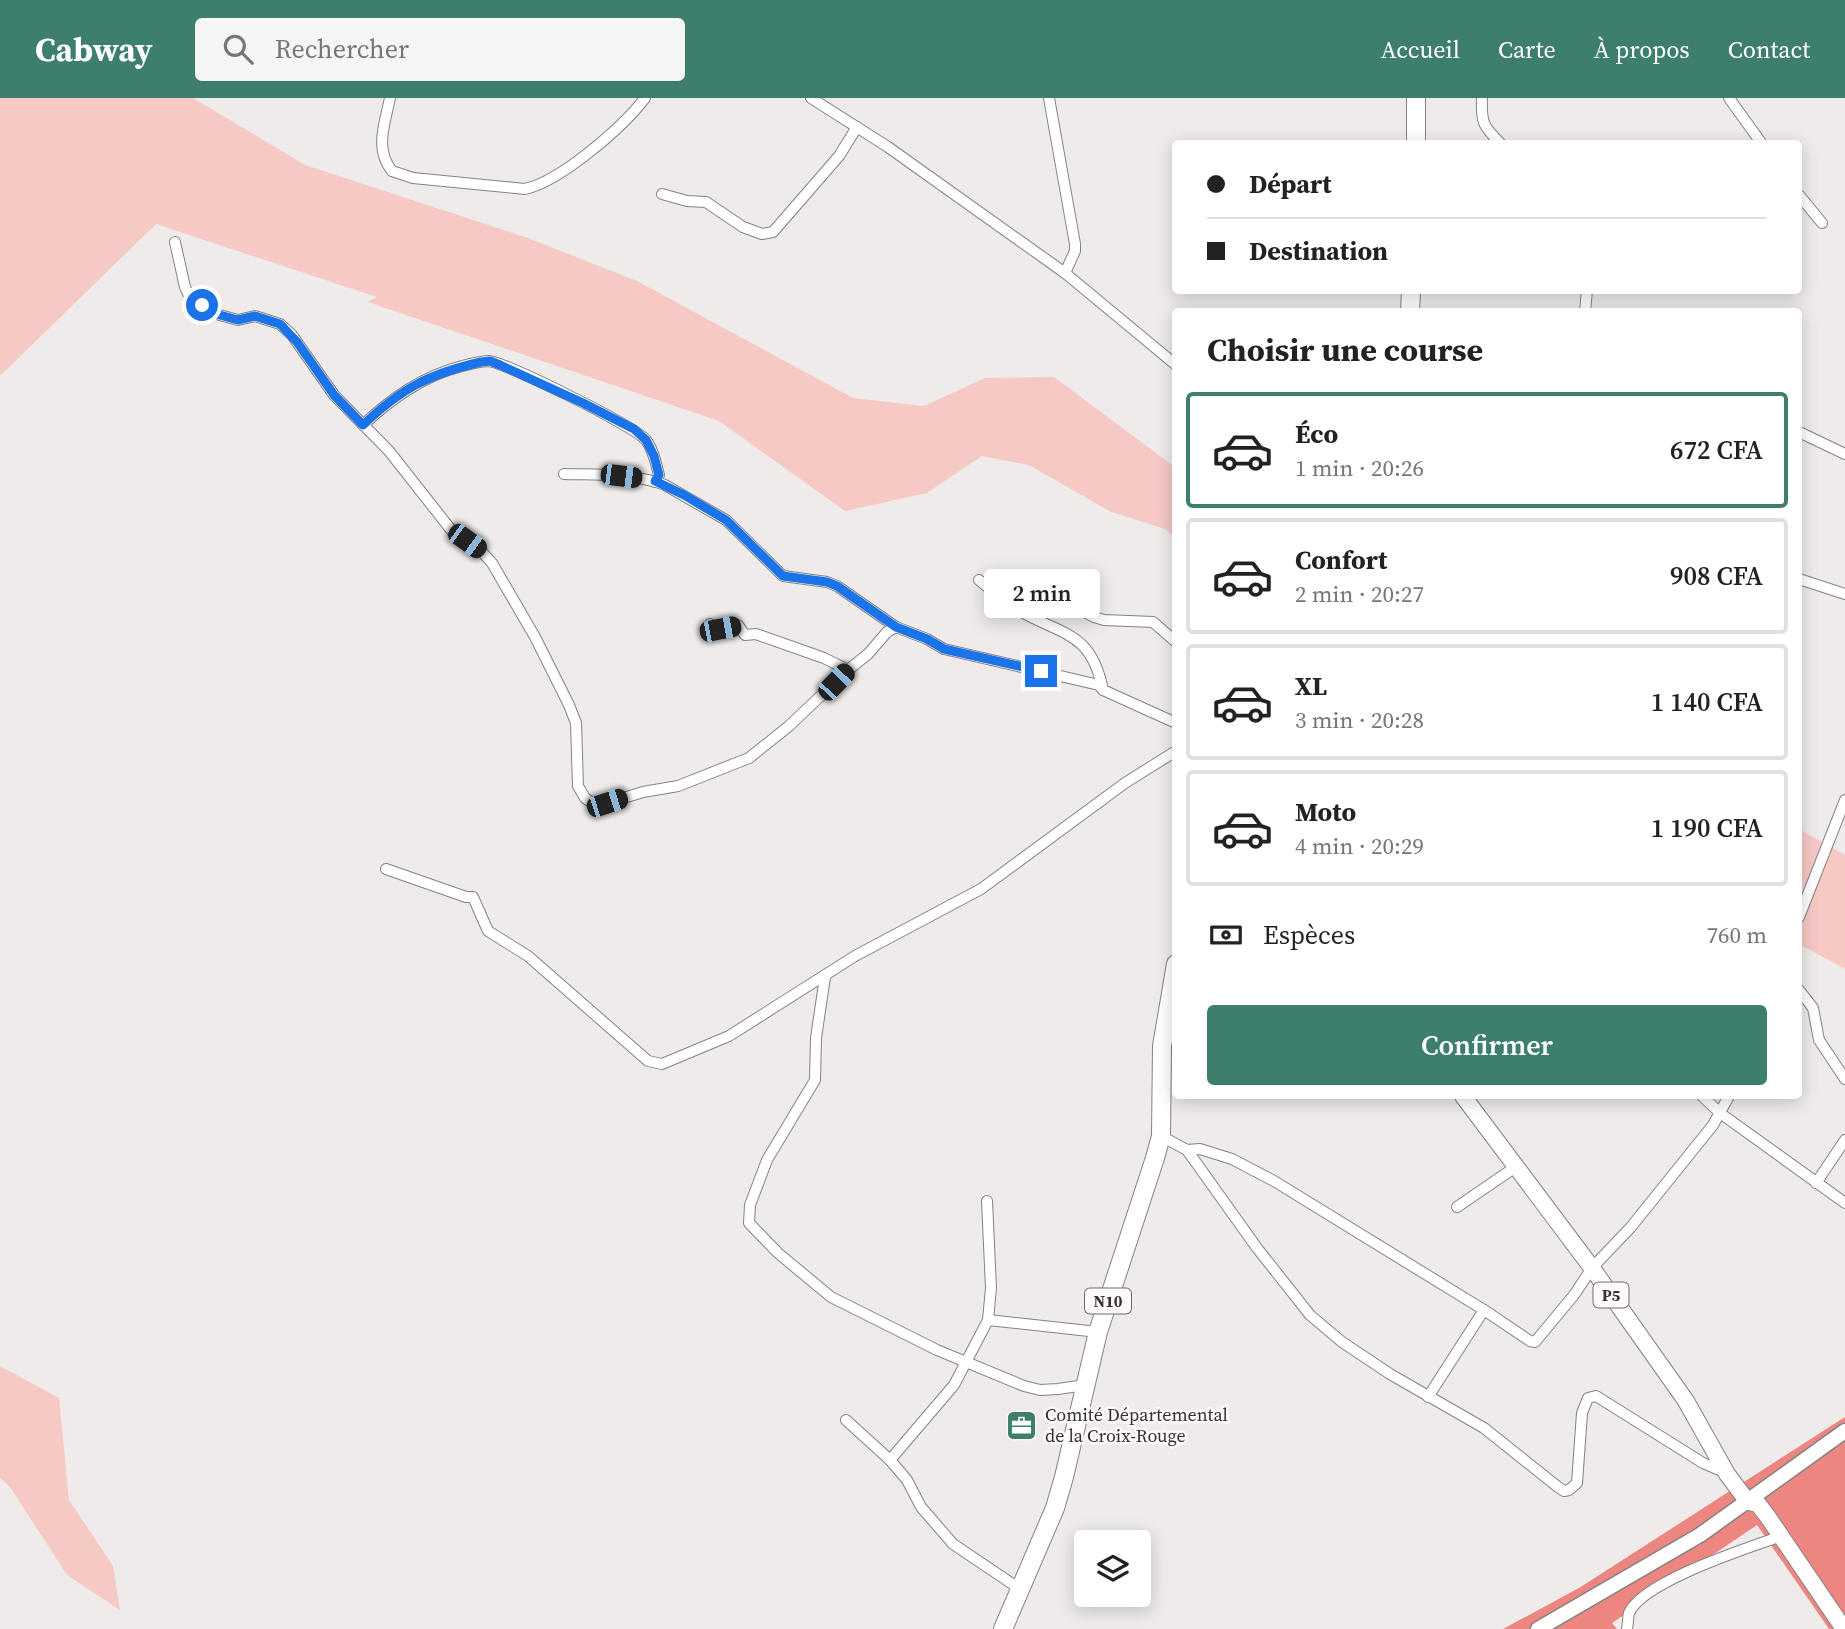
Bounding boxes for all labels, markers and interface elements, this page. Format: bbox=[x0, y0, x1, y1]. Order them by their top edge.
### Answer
search box bbox=[195, 18, 685, 81]
text: Cabway bbox=[35, 27, 153, 72]
icon: search bbox=[219, 30, 257, 68]
text: Rechercher bbox=[275, 31, 409, 67]
text: Accueil bbox=[1381, 33, 1460, 66]
text: Carte bbox=[1498, 33, 1556, 66]
text: À propos bbox=[1594, 33, 1690, 66]
text: Contact bbox=[1728, 33, 1810, 66]
text: Départ bbox=[1249, 166, 1332, 202]
text: Destination bbox=[1249, 233, 1388, 269]
route start bbox=[186, 289, 218, 321]
text: Choisir une course bbox=[1207, 328, 1483, 372]
text: Éco bbox=[1295, 416, 1338, 452]
icon: car bbox=[1211, 419, 1274, 482]
text: 672 CFA bbox=[1670, 432, 1763, 468]
text: 1 min · 20:26 bbox=[1295, 452, 1424, 484]
car bbox=[599, 463, 644, 489]
car bbox=[444, 520, 491, 562]
text: Confort bbox=[1295, 542, 1387, 578]
icon: car bbox=[1211, 545, 1274, 608]
text: 908 CFA bbox=[1670, 558, 1763, 594]
callout: 2 min bbox=[983, 570, 1099, 618]
text: 2 min bbox=[1012, 577, 1072, 609]
text: 2 min · 20:27 bbox=[1295, 578, 1424, 610]
car bbox=[698, 615, 743, 643]
route end bbox=[1025, 655, 1057, 687]
car bbox=[814, 660, 859, 704]
text: XL bbox=[1295, 668, 1327, 704]
icon: car bbox=[1211, 671, 1274, 734]
text: 1 140 CFA bbox=[1651, 684, 1763, 720]
text: 3 min · 20:28 bbox=[1295, 704, 1424, 736]
car bbox=[584, 787, 631, 819]
text: Moto bbox=[1295, 794, 1356, 830]
icon: car bbox=[1211, 797, 1274, 860]
text: 1 190 CFA bbox=[1651, 810, 1763, 846]
text: 4 min · 20:29 bbox=[1295, 830, 1424, 862]
icon: cash bbox=[1207, 916, 1245, 954]
text: Espèces bbox=[1263, 917, 1355, 953]
text: 760 m bbox=[1706, 919, 1767, 951]
button: Confirmer bbox=[1207, 1005, 1767, 1085]
road number: P5 bbox=[1594, 1282, 1628, 1308]
road number: N10 bbox=[1085, 1288, 1131, 1314]
place label: Comité Départemental de la Croix-Rouge bbox=[1045, 1402, 1228, 1448]
office icon: Comité Départemental de la Croix-Rouge bbox=[1005, 1408, 1039, 1442]
map controls bbox=[1074, 1530, 1151, 1607]
button: layers bbox=[1074, 1530, 1151, 1607]

